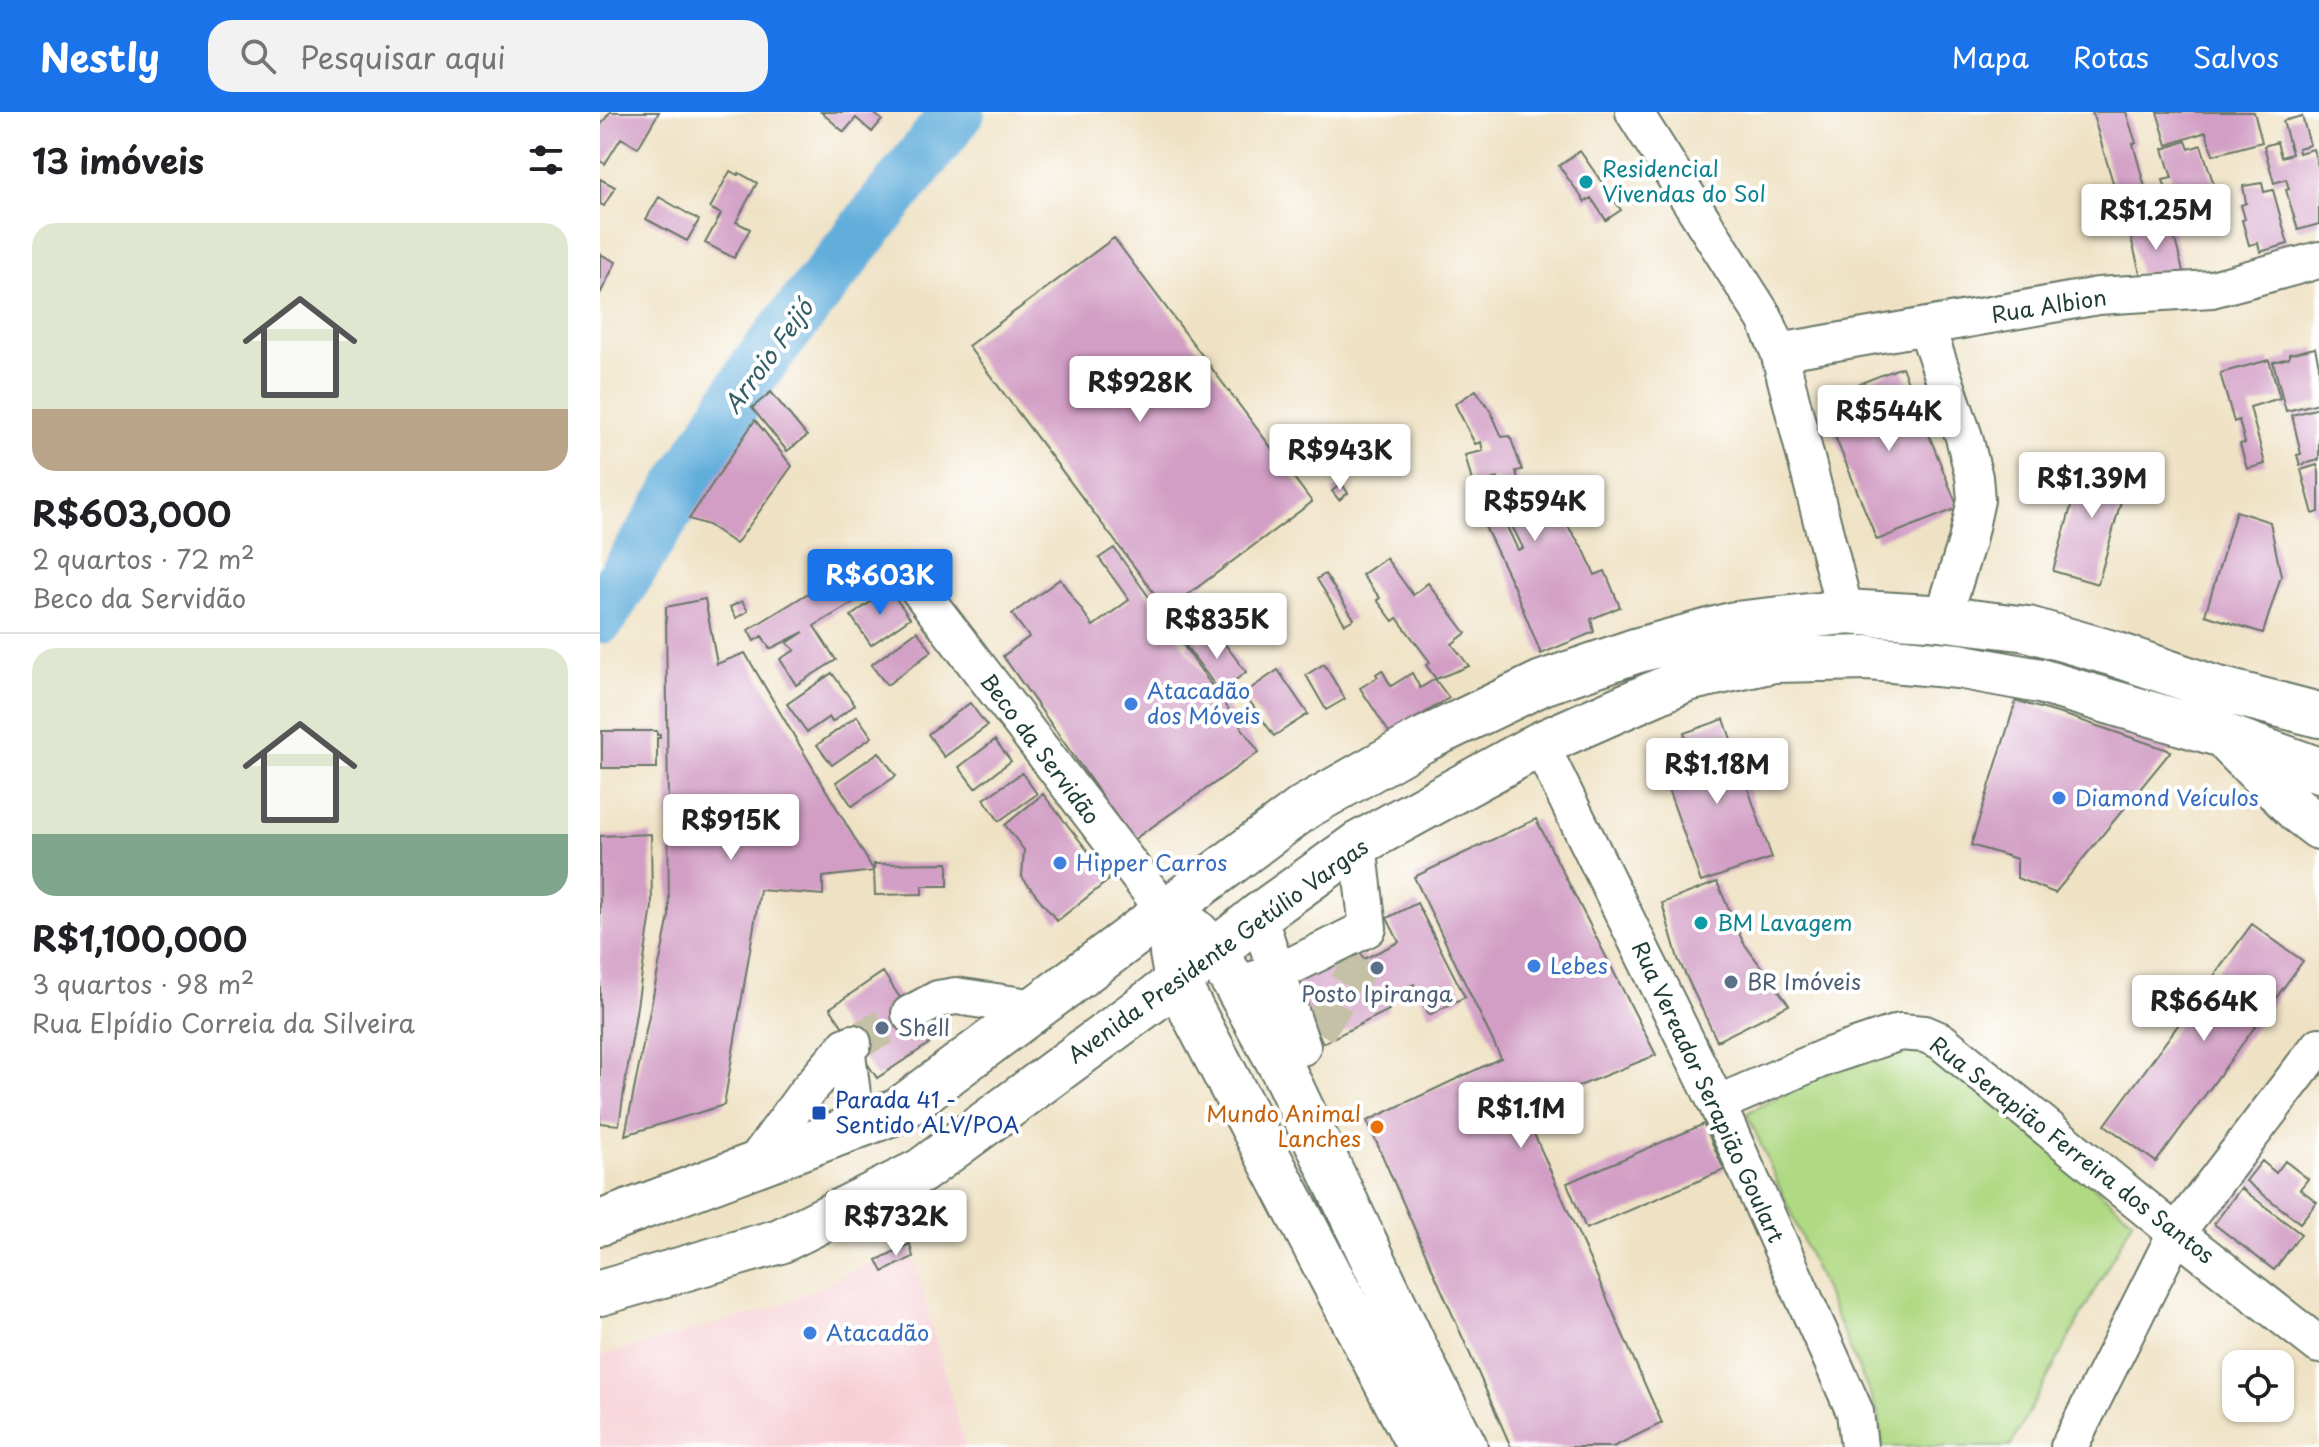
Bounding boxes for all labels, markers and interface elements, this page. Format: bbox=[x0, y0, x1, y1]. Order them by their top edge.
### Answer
search box bbox=[208, 20, 768, 92]
text: Nestly bbox=[40, 28, 160, 85]
icon: search bbox=[236, 34, 280, 78]
text: Pesquisar aqui bbox=[300, 34, 506, 79]
text: Mapa bbox=[1952, 35, 2029, 78]
text: Rotas bbox=[2073, 35, 2149, 78]
text: Salvos bbox=[2193, 35, 2279, 78]
text: 13 imóveis bbox=[32, 134, 204, 186]
icon: filters bbox=[524, 138, 568, 182]
place label: Residencial Vivendas do Sol bbox=[1602, 151, 1766, 209]
marker: Residencial Vivendas do Sol bbox=[1577, 173, 1595, 191]
pin: R$1.25M bbox=[2082, 184, 2230, 252]
text: R$1.25M bbox=[2099, 190, 2213, 229]
icon: home bbox=[228, 275, 372, 419]
street label: Rua Albion bbox=[1989, 279, 2109, 330]
water label: Arroio Feijó bbox=[714, 290, 822, 420]
pin: R$928K bbox=[1075, 356, 1205, 424]
text: R$928K bbox=[1087, 362, 1193, 401]
pin: R$544K bbox=[1824, 385, 1954, 453]
text: R$544K bbox=[1836, 391, 1942, 430]
pin: R$943K bbox=[1275, 424, 1405, 492]
text: R$943K bbox=[1287, 430, 1393, 469]
pin: R$1.39M bbox=[2018, 452, 2166, 520]
text: R$1.39M bbox=[2037, 458, 2147, 497]
pin: R$594K bbox=[1470, 475, 1600, 543]
text: R$594K bbox=[1483, 481, 1587, 520]
text: R$603,000 bbox=[32, 487, 231, 539]
text: 2 quartos · 72 m² bbox=[32, 539, 255, 578]
pin: R$603K bbox=[815, 549, 945, 617]
text: R$603K bbox=[825, 555, 935, 594]
text: Beco da Servidão bbox=[32, 578, 246, 617]
pin: R$835K bbox=[1152, 593, 1282, 661]
text: R$835K bbox=[1165, 599, 1269, 638]
street label: Beco da Servidão bbox=[973, 666, 1109, 830]
place label: Atacadão dos Móveis bbox=[1147, 673, 1260, 731]
marker: Atacadão dos Móveis bbox=[1122, 695, 1140, 713]
icon: home bbox=[228, 700, 372, 844]
pin: R$1.18M bbox=[1643, 738, 1791, 806]
text: R$1.18M bbox=[1664, 744, 1770, 783]
place label: Diamond Veículos bbox=[2075, 780, 2259, 813]
marker: Diamond Veículos bbox=[2050, 789, 2068, 807]
pin: R$915K bbox=[666, 794, 796, 862]
text: R$915K bbox=[681, 800, 781, 839]
street label: Avenida Presidente Getúlio Vargas bbox=[1060, 829, 1374, 1070]
place label: Hipper Carros bbox=[1076, 845, 1227, 878]
marker: Hipper Carros bbox=[1051, 854, 1069, 872]
place label: BM Lavagem bbox=[1717, 905, 1853, 938]
text: R$1,100,000 bbox=[32, 912, 247, 964]
marker: BM Lavagem bbox=[1692, 914, 1710, 932]
street label: Rua Vereador Serapião Goulart bbox=[1625, 935, 1794, 1248]
place label: Lebes bbox=[1550, 948, 1608, 981]
marker: Lebes bbox=[1525, 957, 1543, 975]
marker: Posto Ipiranga bbox=[1368, 959, 1386, 977]
text: 3 quartos · 98 m² bbox=[32, 964, 254, 1003]
place label: BR Imóveis bbox=[1747, 964, 1861, 997]
marker: BR Imóveis bbox=[1722, 973, 1740, 991]
pin: R$664K bbox=[2139, 975, 2269, 1043]
place label: Posto Ipiranga bbox=[1301, 976, 1453, 1009]
text: R$664K bbox=[2150, 981, 2258, 1020]
text: Rua Elpídio Correia da Silveira bbox=[32, 1003, 415, 1042]
place label: Shell bbox=[898, 1010, 950, 1043]
marker: Shell bbox=[873, 1019, 891, 1037]
street label: Rua Serapião Ferreira dos Santos bbox=[1924, 1027, 2222, 1270]
place label: Parada 41 - Sentido ALV/POA bbox=[835, 1082, 1019, 1140]
pin: R$1.1M bbox=[1456, 1082, 1586, 1150]
text: R$1.1M bbox=[1477, 1088, 1565, 1127]
place label: Mundo Animal Lanches bbox=[1206, 1096, 1361, 1154]
marker: Parada 41 - Sentido ALV/POA bbox=[810, 1104, 828, 1122]
marker: Mundo Animal Lanches bbox=[1368, 1118, 1386, 1136]
pin: R$732K bbox=[831, 1190, 961, 1258]
text: R$732K bbox=[844, 1196, 948, 1235]
place label: Atacadão bbox=[826, 1315, 929, 1348]
marker: Atacadão bbox=[801, 1324, 819, 1342]
map controls bbox=[2222, 1350, 2294, 1422]
button: locate bbox=[2222, 1350, 2294, 1422]

